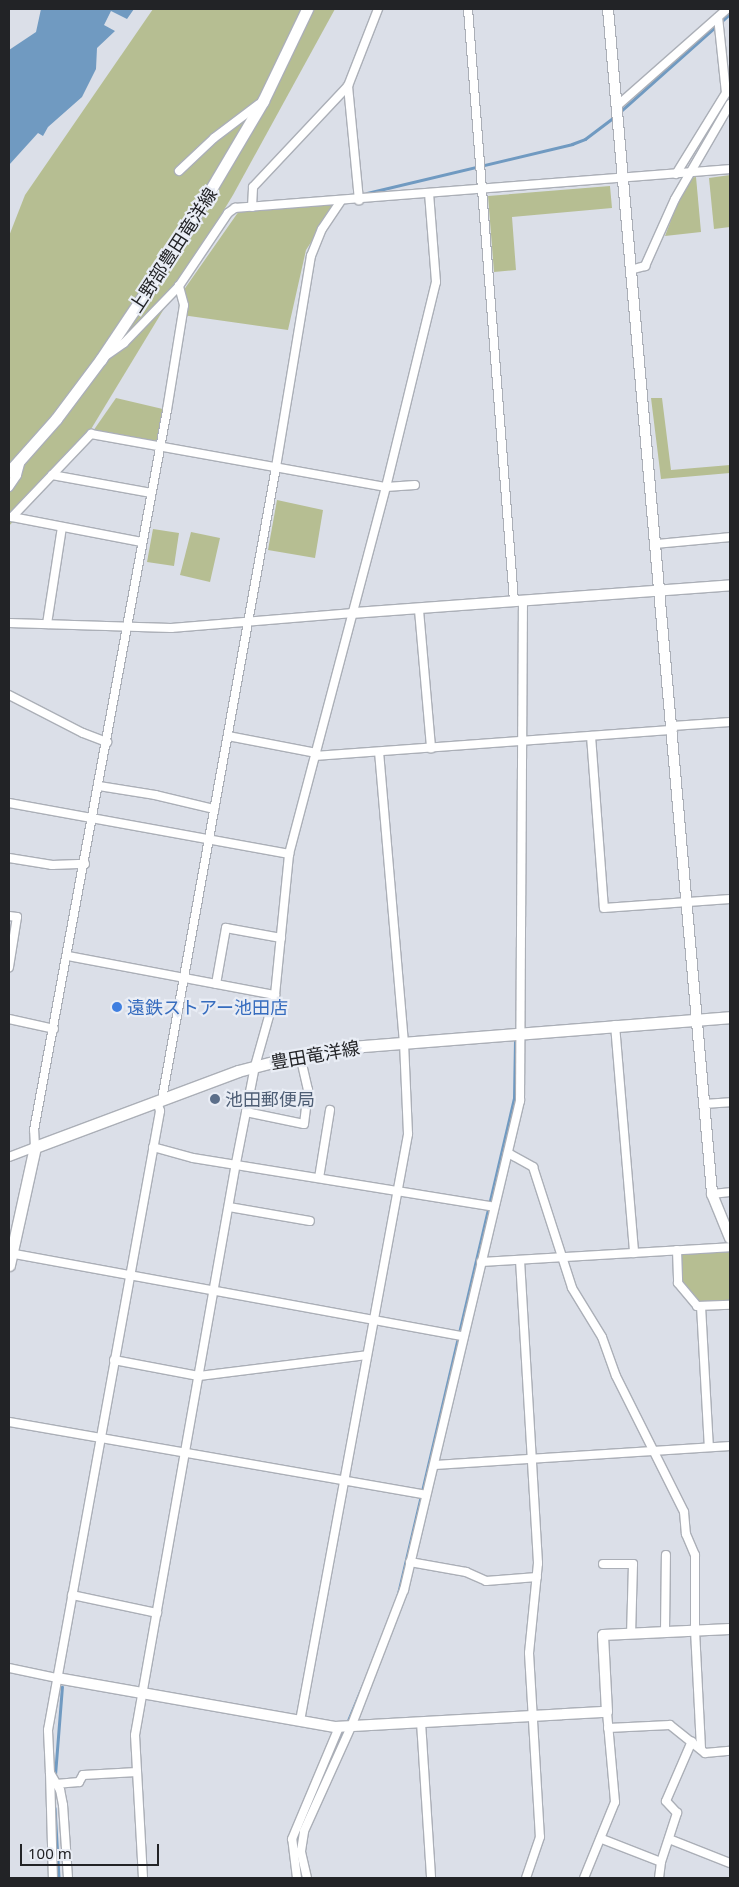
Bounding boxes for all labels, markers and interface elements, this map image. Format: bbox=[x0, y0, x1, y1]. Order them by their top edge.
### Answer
street label: 上野部豊田竜洋線 bbox=[125, 184, 221, 316]
place label: 遠鉄ストアー池田店 bbox=[127, 996, 288, 1018]
marker: 遠鉄ストアー池田店 bbox=[111, 1001, 123, 1013]
street label: 豊田竜洋線 bbox=[269, 1037, 361, 1073]
place label: 池田郵便局 bbox=[225, 1088, 315, 1110]
marker: 池田郵便局 bbox=[209, 1093, 221, 1105]
scale bar bbox=[22, 1834, 161, 1866]
text: 100 m bbox=[28, 1843, 72, 1863]

